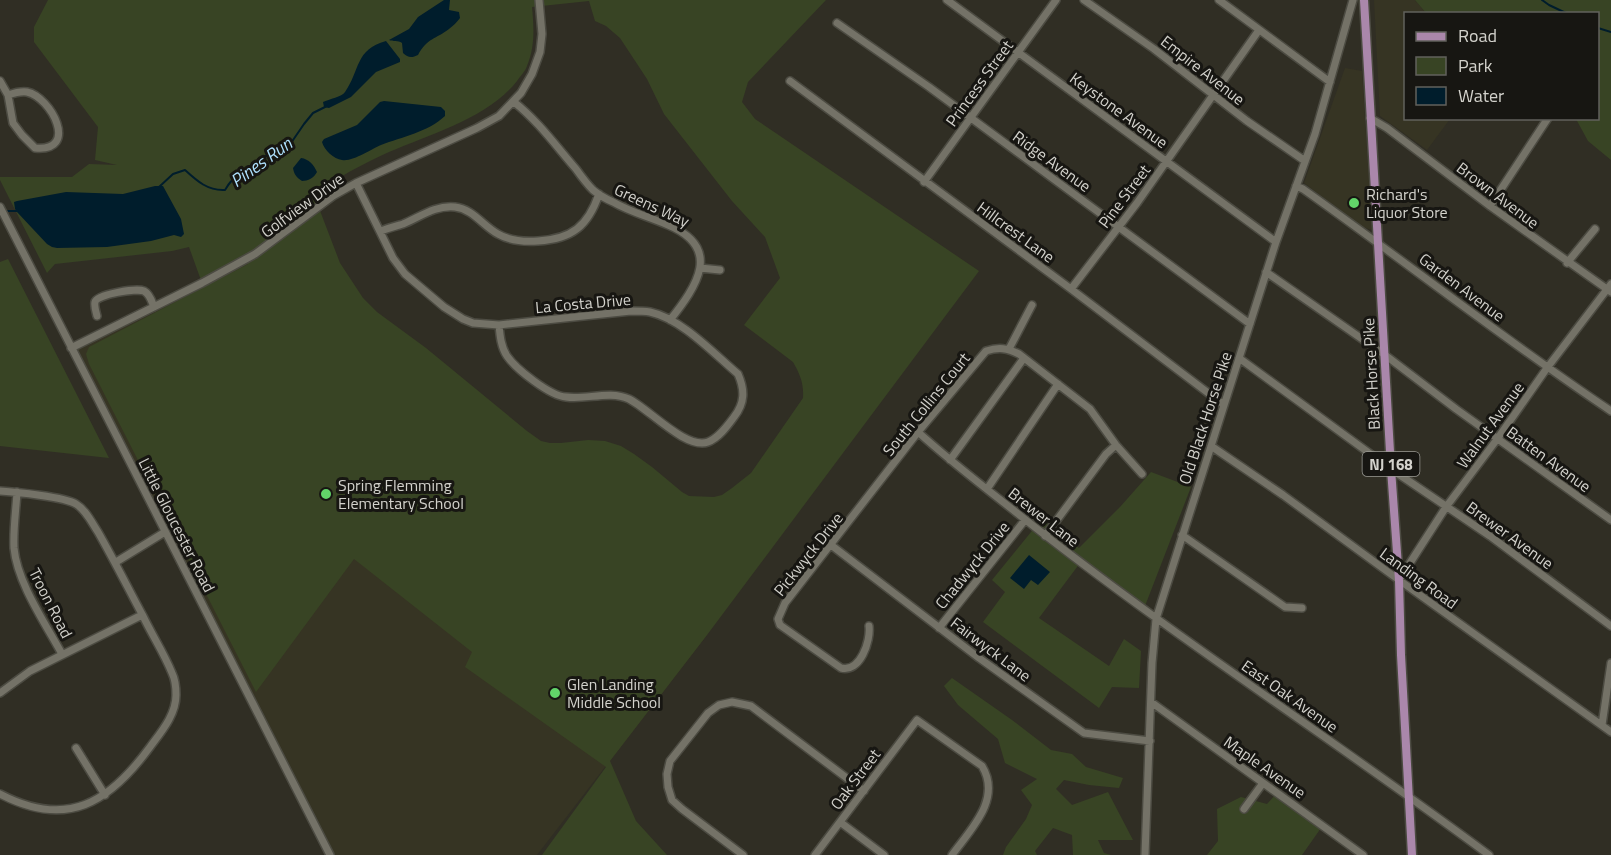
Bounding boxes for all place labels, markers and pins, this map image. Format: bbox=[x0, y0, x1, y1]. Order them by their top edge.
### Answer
place label: Richard's Liquor Store bbox=[1366, 182, 1448, 224]
marker: Richard's Liquor Store bbox=[1347, 196, 1361, 210]
place label: Spring Flemming Elementary School bbox=[338, 473, 464, 515]
marker: Spring Flemming Elementary School bbox=[319, 487, 333, 501]
place label: Glen Landing Middle School bbox=[567, 672, 661, 714]
marker: Glen Landing Middle School bbox=[548, 686, 562, 700]

